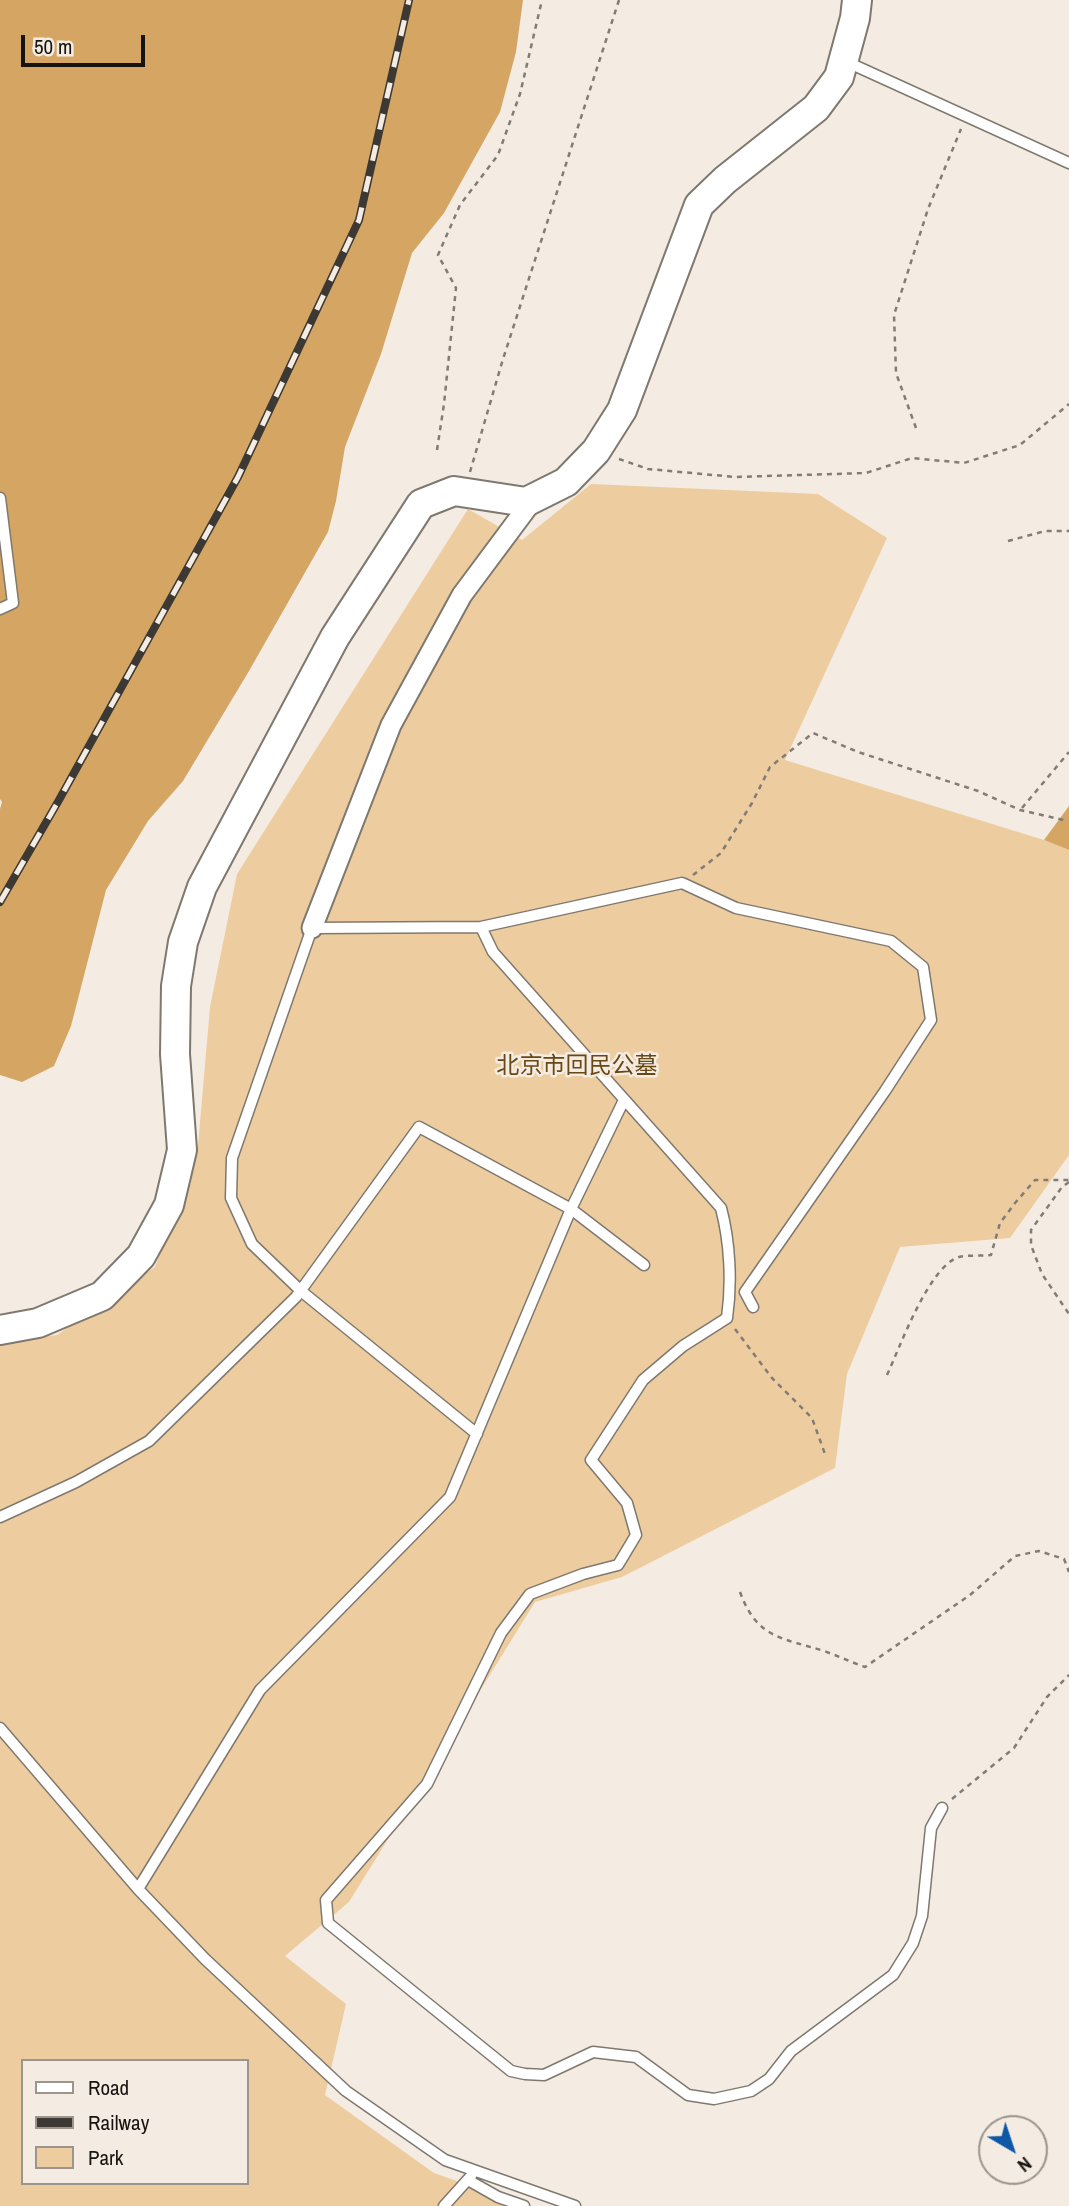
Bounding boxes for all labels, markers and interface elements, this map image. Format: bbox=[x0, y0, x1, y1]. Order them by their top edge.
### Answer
scale bar bbox=[24, 21, 149, 65]
text: 50 m bbox=[34, 32, 72, 61]
park label: 北京市回民公墓 bbox=[497, 1053, 657, 1081]
legend bbox=[21, 2059, 248, 2185]
text: Road bbox=[88, 2073, 129, 2102]
text: Railway bbox=[88, 2108, 149, 2137]
north arrow bbox=[978, 2115, 1048, 2185]
text: Park bbox=[88, 2143, 123, 2172]
text: N bbox=[1012, 2151, 1038, 2178]

